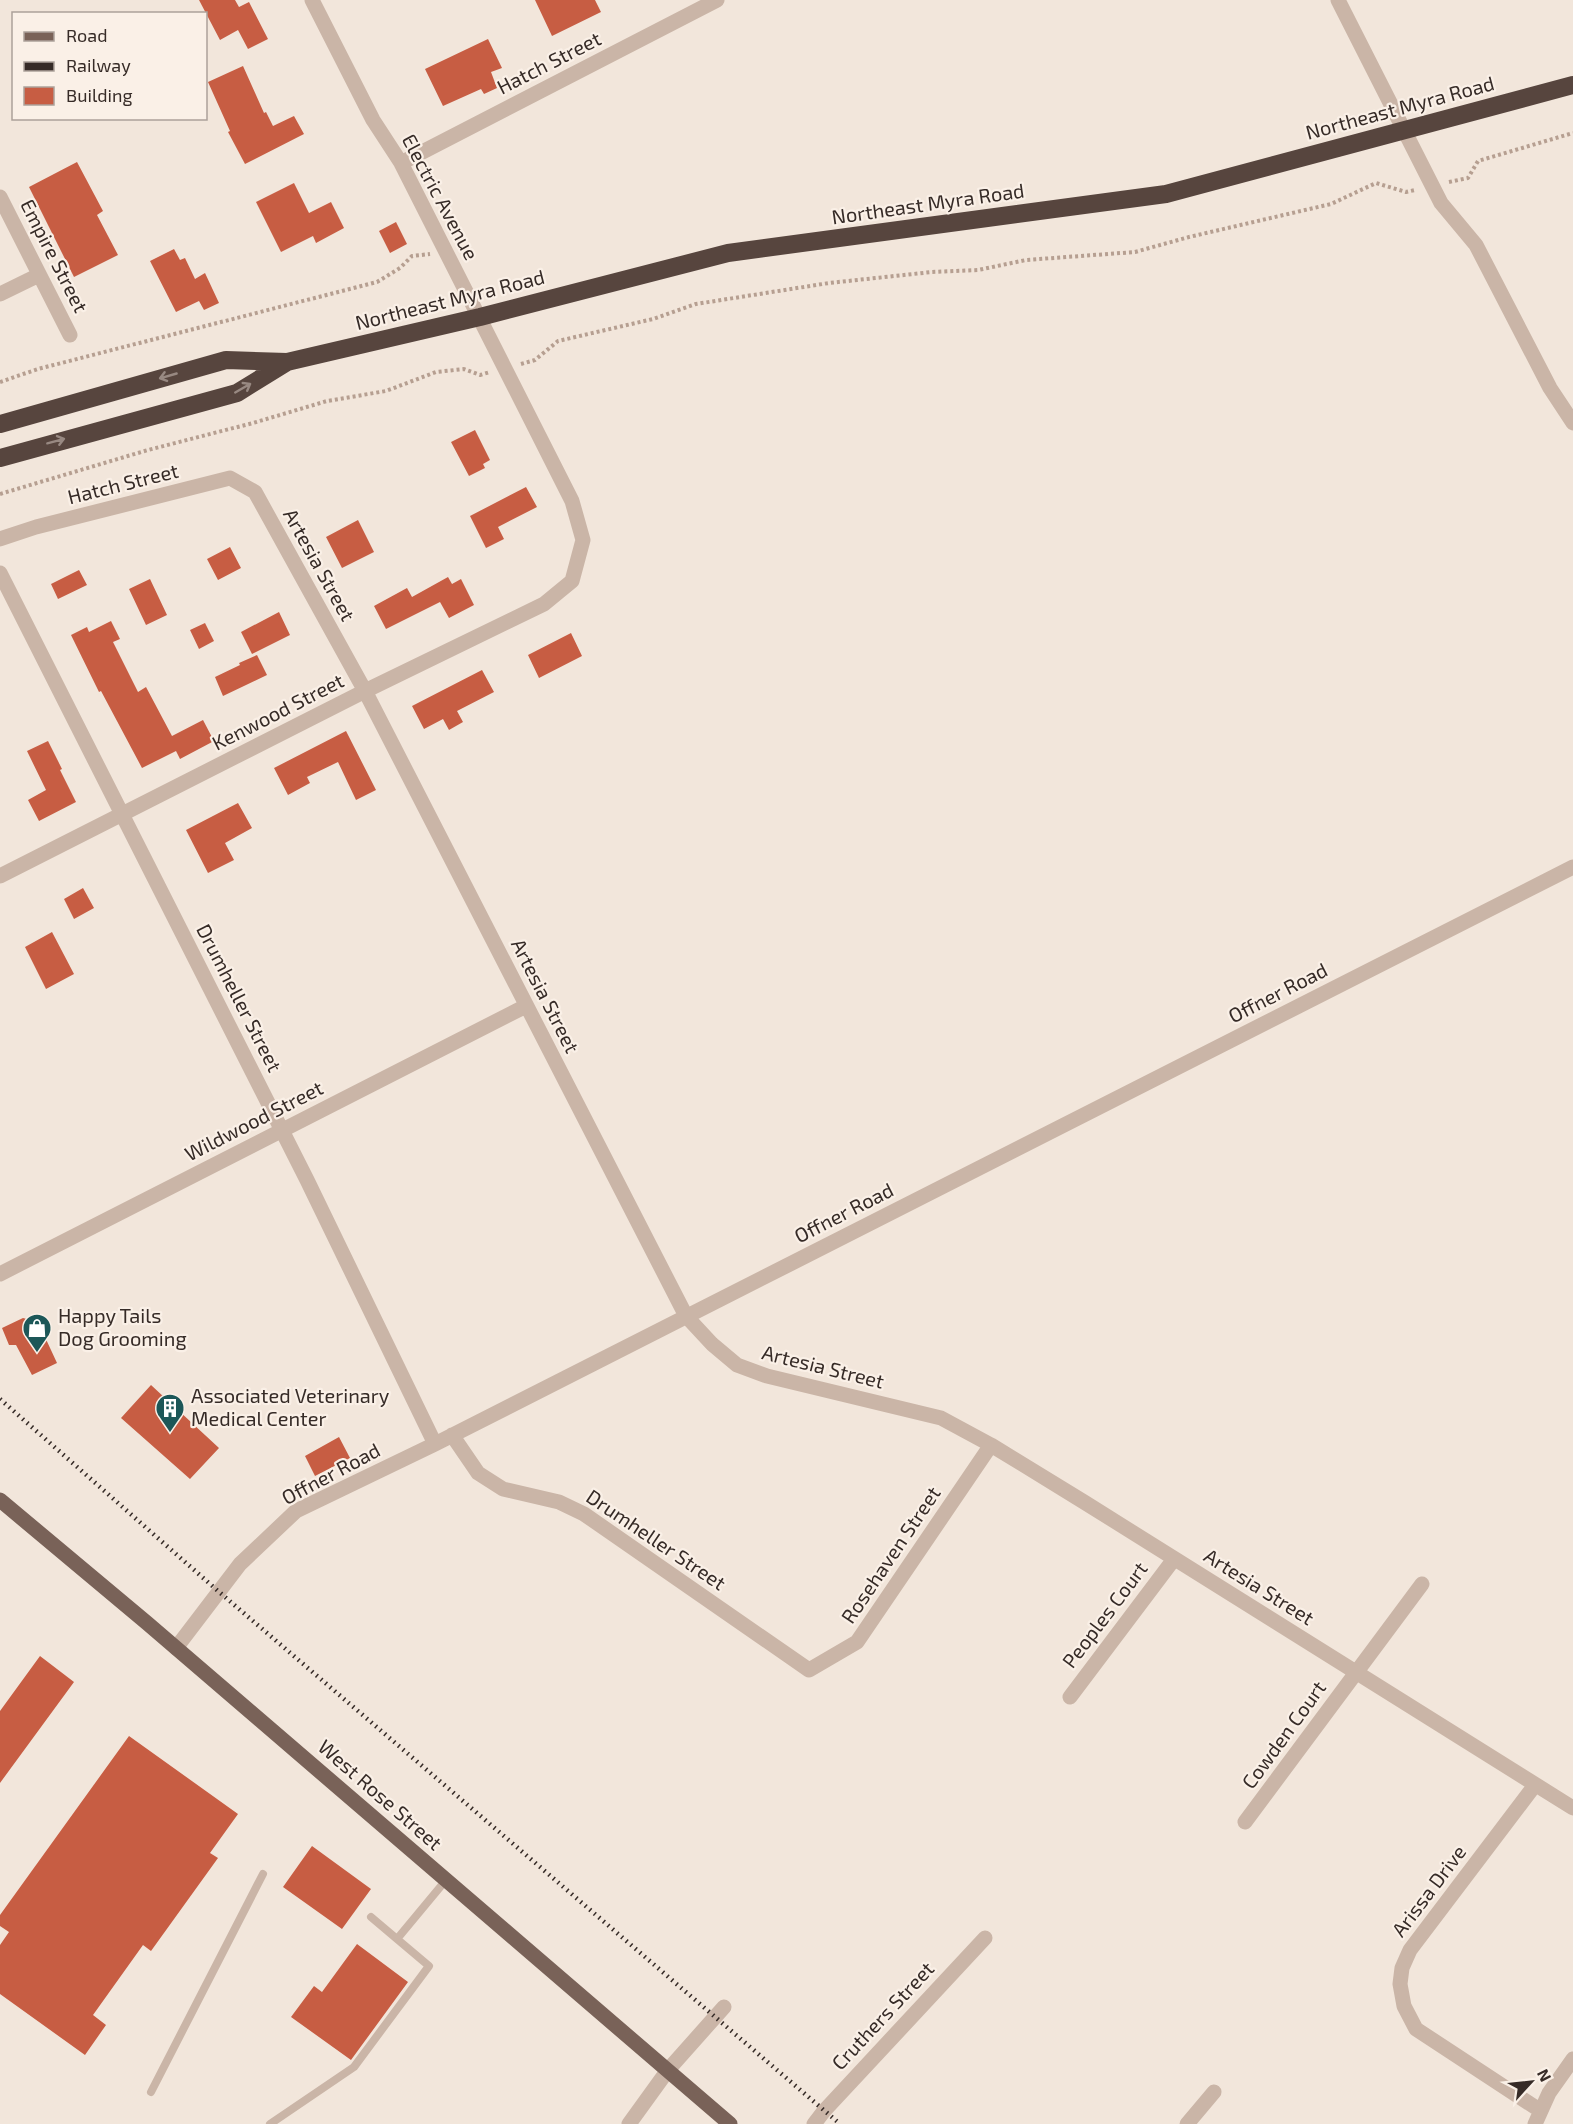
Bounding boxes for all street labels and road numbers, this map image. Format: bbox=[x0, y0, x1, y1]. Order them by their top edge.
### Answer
street label: Hatch Street bbox=[493, 26, 605, 99]
street label: Northeast Myra Road bbox=[1303, 70, 1497, 144]
street label: Electric Avenue bbox=[398, 130, 484, 264]
street label: Northeast Myra Road bbox=[830, 178, 1026, 228]
street label: Empire Street bbox=[16, 195, 94, 316]
street label: Northeast Myra Road bbox=[353, 264, 547, 334]
street label: Hatch Street bbox=[65, 458, 181, 508]
street label: Artesia Street bbox=[279, 504, 361, 625]
street label: Kenwood Street bbox=[208, 667, 348, 755]
street label: Drumheller Street bbox=[192, 920, 288, 1076]
street label: Artesia Street bbox=[507, 934, 585, 1057]
street label: Offner Road bbox=[1224, 957, 1331, 1027]
street label: Wildwood Street bbox=[180, 1075, 327, 1165]
street label: Offner Road bbox=[790, 1177, 897, 1247]
street label: Artesia Street bbox=[760, 1339, 887, 1393]
street label: Offner Road bbox=[277, 1437, 384, 1509]
street label: Rosehaven Street bbox=[835, 1481, 945, 1627]
street label: Drumheller Street bbox=[582, 1484, 731, 1595]
street label: Artesia Street bbox=[1200, 1543, 1319, 1630]
street label: Peoples Court bbox=[1057, 1556, 1152, 1672]
street label: Cowden Court bbox=[1236, 1676, 1331, 1793]
street label: West Rose Street bbox=[314, 1734, 448, 1855]
street label: Arissa Drive bbox=[1386, 1840, 1470, 1941]
street label: Cruthers Street bbox=[826, 1956, 939, 2074]

